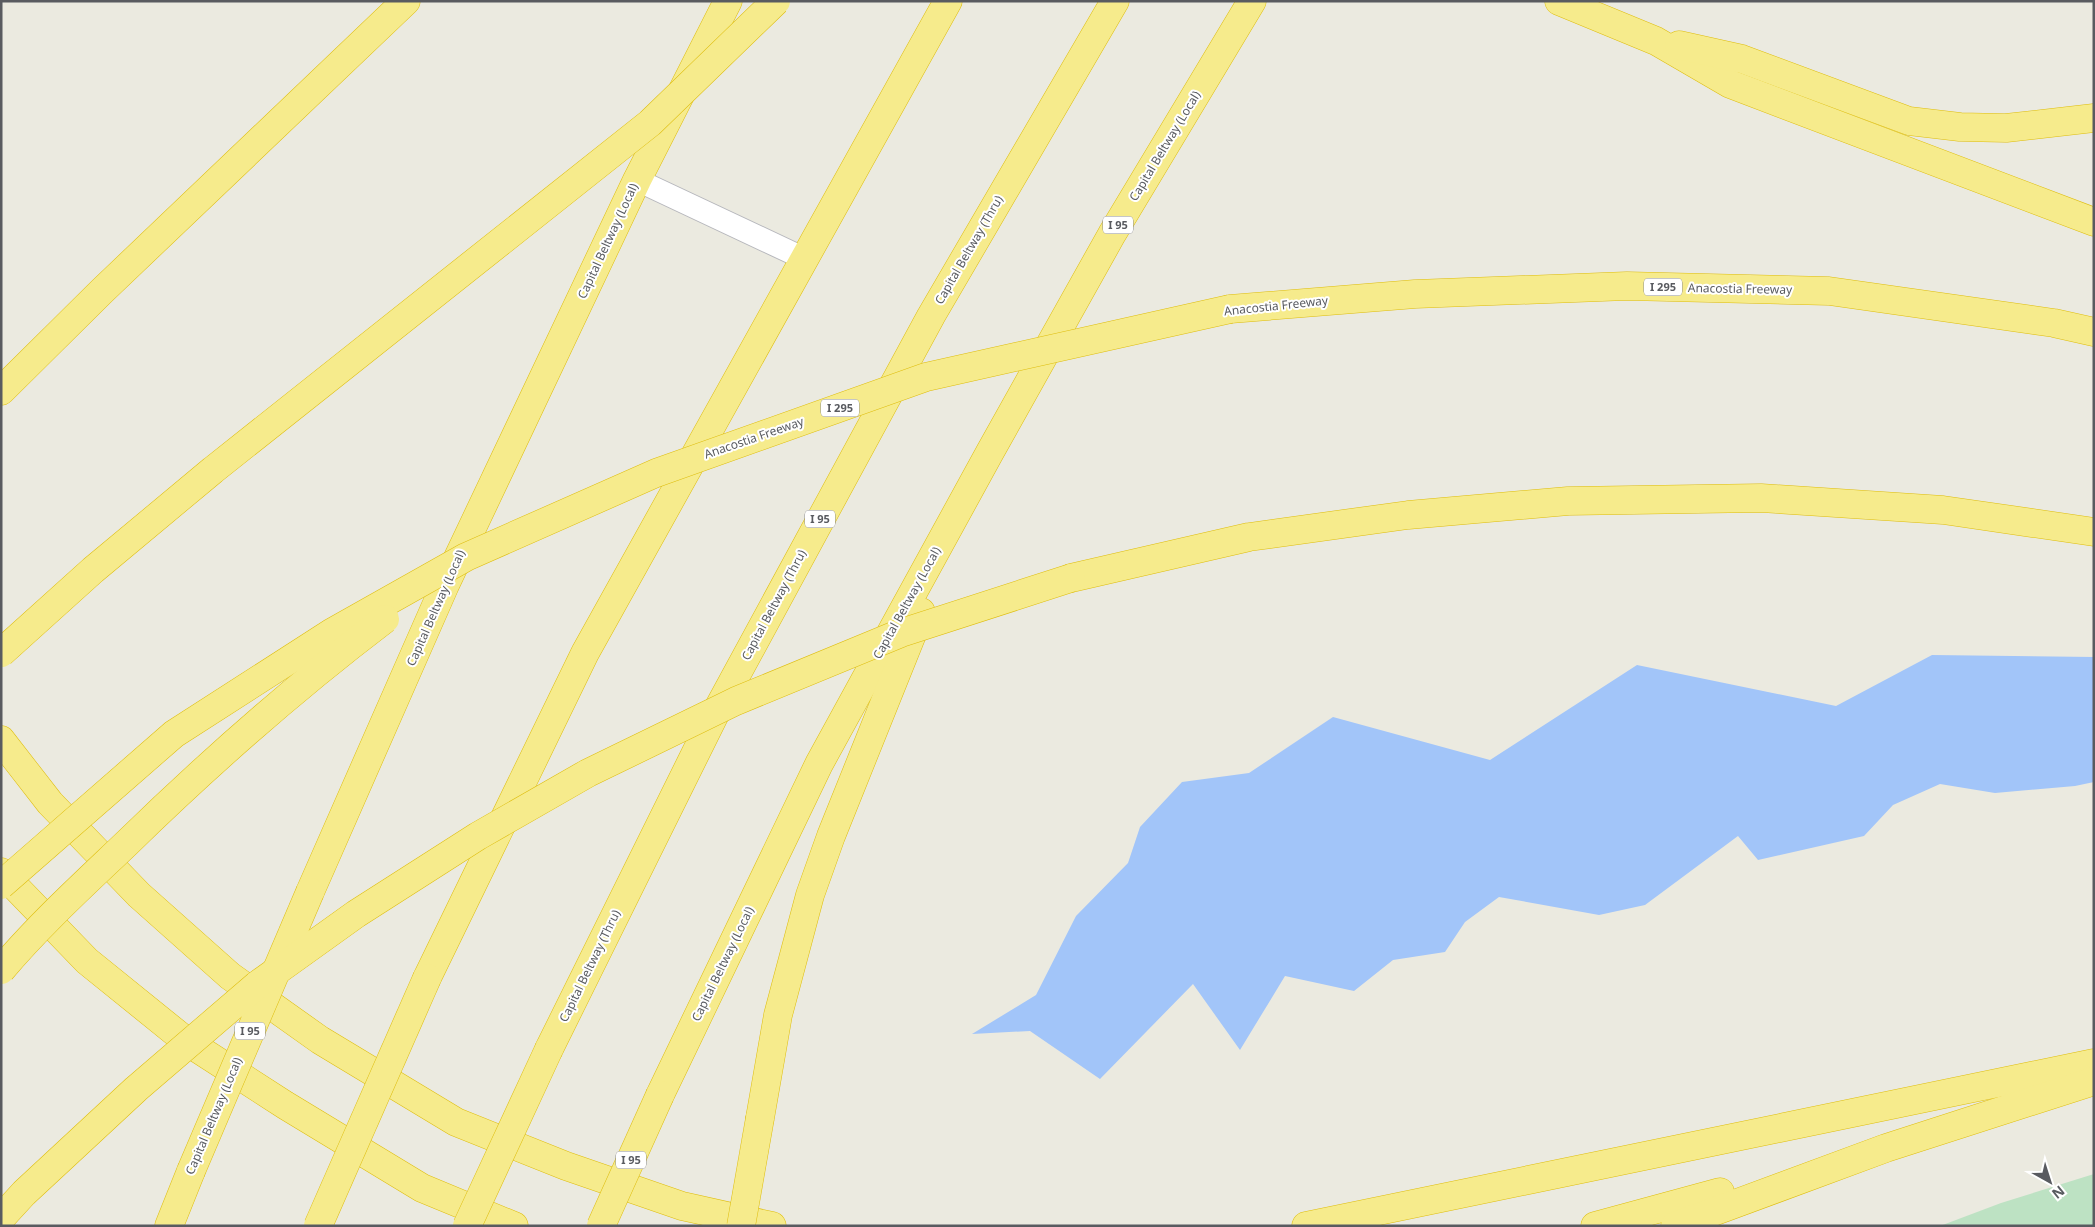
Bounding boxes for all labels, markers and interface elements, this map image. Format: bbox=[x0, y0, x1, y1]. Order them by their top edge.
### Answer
street label: Capital Beltway (Local) bbox=[1125, 87, 1204, 204]
street label: Capital Beltway (Local) bbox=[573, 180, 642, 301]
street label: Capital Beltway (Thru) bbox=[930, 192, 1007, 307]
road number: I 95 bbox=[1103, 216, 1133, 234]
road number: I 295 bbox=[1644, 278, 1682, 296]
street label: Anacostia Freeway bbox=[1688, 279, 1793, 298]
street label: Anacostia Freeway bbox=[1223, 292, 1330, 319]
road number: I 295 bbox=[821, 399, 859, 416]
street label: Anacostia Freeway bbox=[702, 412, 807, 463]
road number: I 95 bbox=[805, 510, 835, 528]
street label: Capital Beltway (Local) bbox=[869, 543, 945, 662]
street label: Capital Beltway (Thru) bbox=[737, 546, 810, 663]
street label: Capital Beltway (Local) bbox=[402, 547, 469, 669]
street label: Capital Beltway (Local) bbox=[687, 903, 758, 1024]
street label: Capital Beltway (Thru) bbox=[555, 906, 624, 1025]
road number: I 95 bbox=[235, 1022, 265, 1040]
street label: Capital Beltway (Local) bbox=[181, 1054, 246, 1177]
road number: I 95 bbox=[616, 1152, 646, 1168]
north arrow bbox=[2025, 1157, 2075, 1207]
text: N bbox=[2048, 1182, 2069, 1203]

